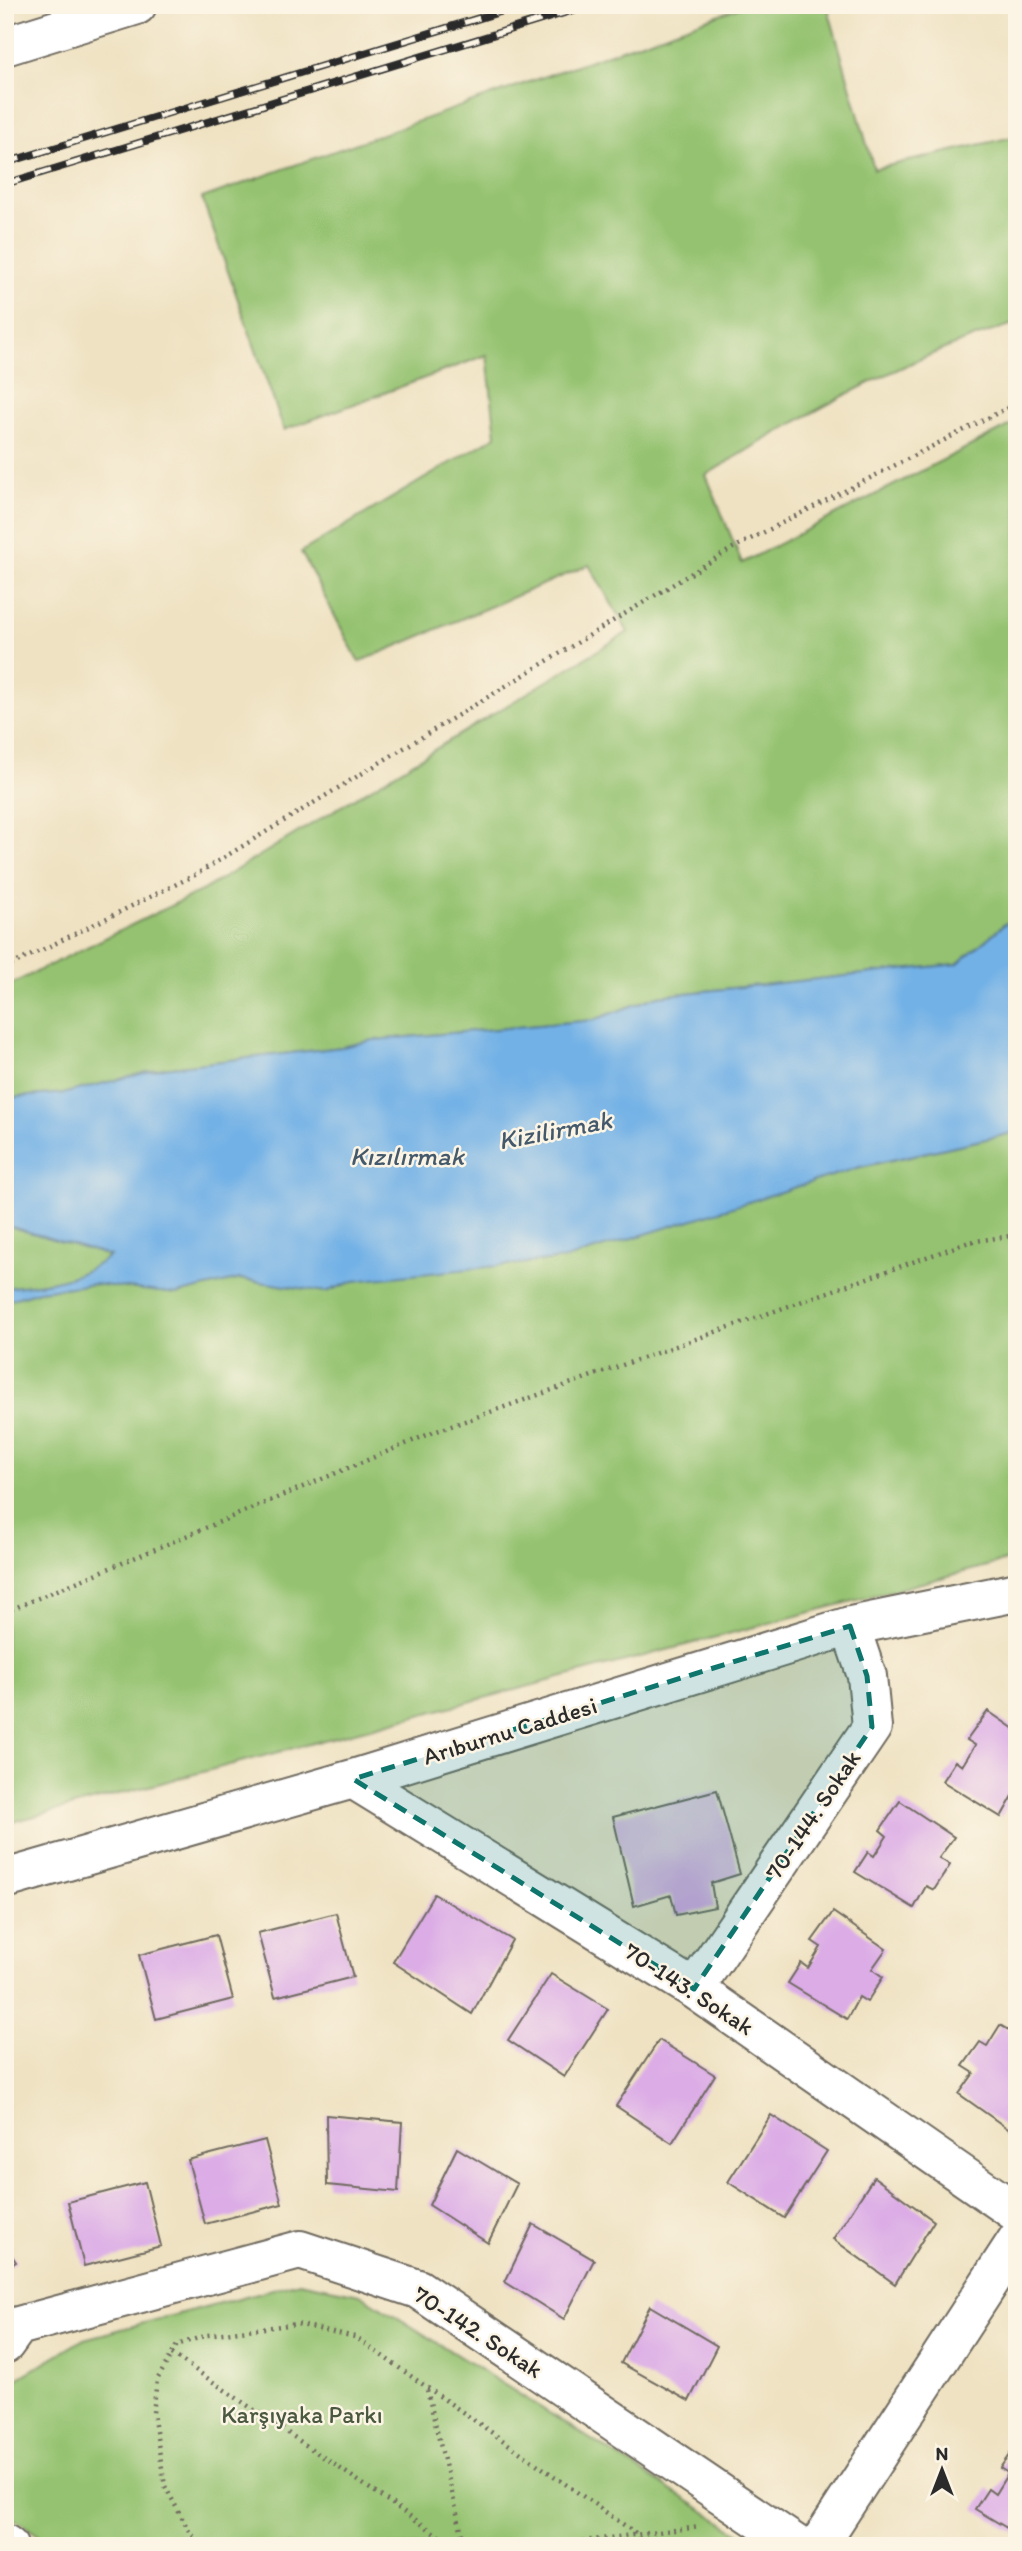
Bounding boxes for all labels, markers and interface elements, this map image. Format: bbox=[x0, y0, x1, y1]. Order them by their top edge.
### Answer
water label: Kizilirmak bbox=[496, 1103, 616, 1157]
water label: Kızılırmak bbox=[350, 1140, 466, 1172]
street label: Arıburnu Caddesi bbox=[419, 1690, 600, 1771]
street label: 70-144. Sokak bbox=[759, 1744, 867, 1885]
street label: 70-143. Sokak bbox=[619, 1936, 759, 2041]
street label: 70-142. Sokak bbox=[408, 2279, 548, 2384]
park label: Karşıyaka Parkı bbox=[221, 2400, 383, 2429]
north arrow bbox=[906, 2436, 976, 2506]
text: N bbox=[936, 2442, 948, 2465]

